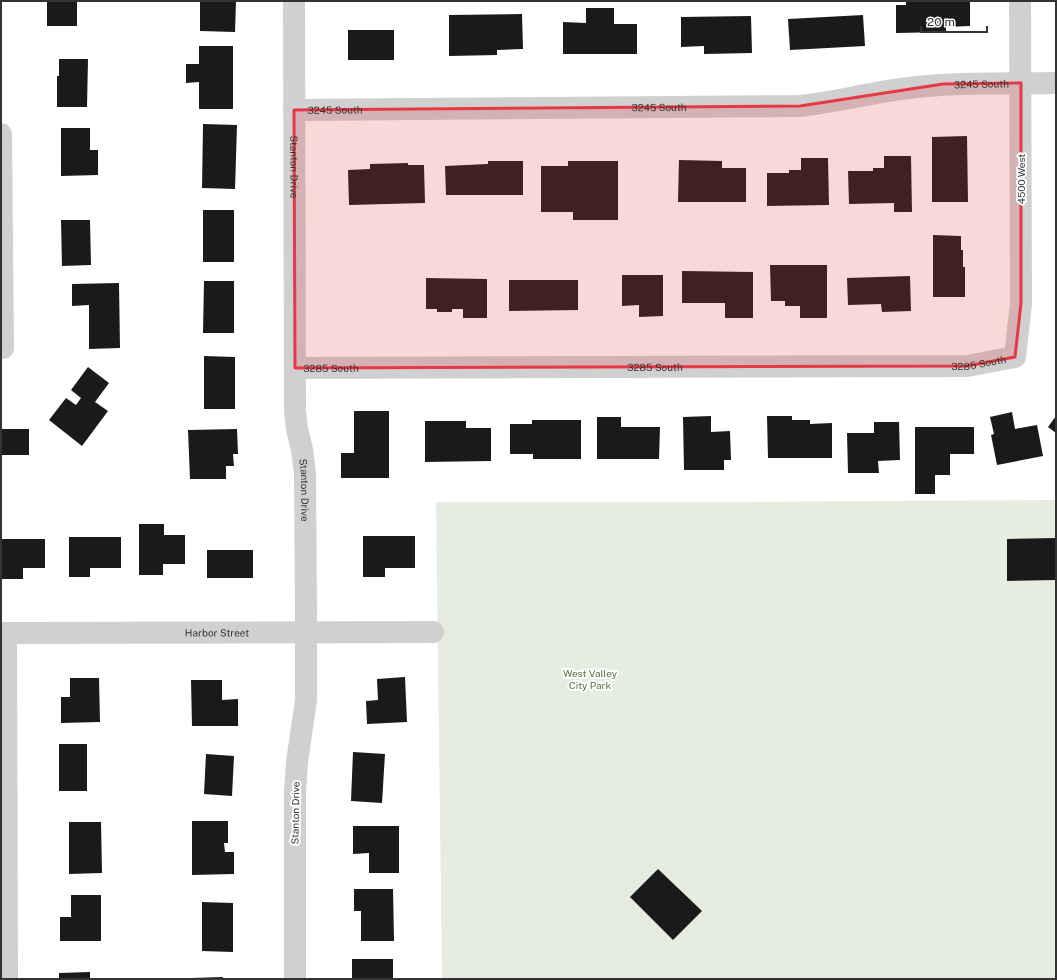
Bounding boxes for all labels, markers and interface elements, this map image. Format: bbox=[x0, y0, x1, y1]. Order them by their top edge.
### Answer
scale bar bbox=[921, 8, 987, 34]
text: 20 m bbox=[927, 15, 955, 29]
street label: 3245 South bbox=[954, 77, 1009, 90]
street label: 3245 South bbox=[631, 101, 687, 113]
street label: 3245 South bbox=[307, 103, 363, 116]
street label: Stanton Drive bbox=[288, 135, 300, 199]
street label: 4500 West bbox=[1015, 154, 1027, 204]
street label: 3285 South bbox=[951, 353, 1007, 372]
street label: 3285 South bbox=[627, 361, 683, 373]
street label: 3285 South bbox=[303, 362, 359, 374]
street label: Stanton Drive bbox=[297, 458, 311, 522]
street label: Harbor Street bbox=[185, 626, 249, 639]
park label: West Valley City Park bbox=[563, 667, 618, 691]
street label: Stanton Drive bbox=[288, 781, 302, 845]

